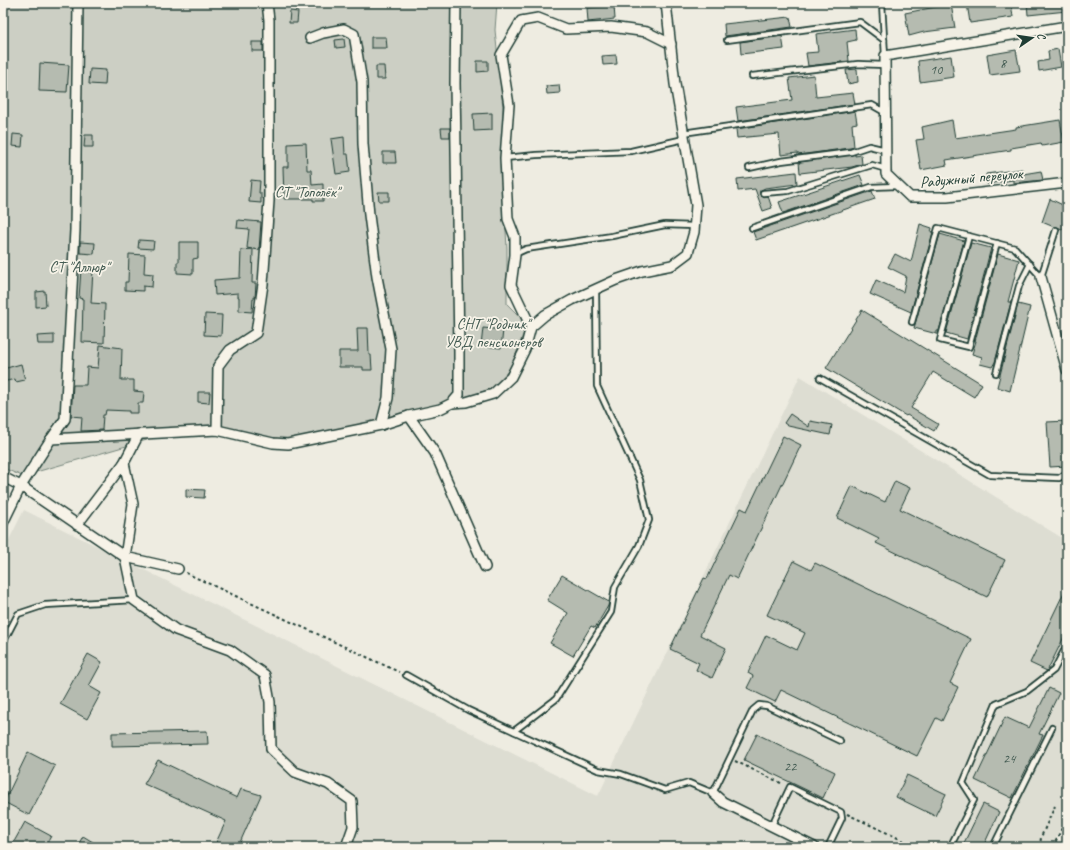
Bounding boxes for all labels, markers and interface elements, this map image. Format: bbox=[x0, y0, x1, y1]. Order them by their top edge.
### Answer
north arrow bbox=[1012, 18, 1052, 58]
text: С bbox=[1034, 32, 1050, 42]
house number: 8 bbox=[1000, 55, 1008, 72]
house number: 10 bbox=[930, 61, 944, 78]
street label: Радужный переулок bbox=[919, 163, 1025, 192]
park label: СТ "Тополёк" bbox=[275, 182, 343, 202]
park label: СТ "Аллюр" bbox=[49, 257, 112, 277]
park label: СНТ "Родник" УВД пенсионеров bbox=[445, 314, 544, 352]
house number: 24 bbox=[1003, 750, 1017, 767]
house number: 22 bbox=[784, 758, 798, 775]

